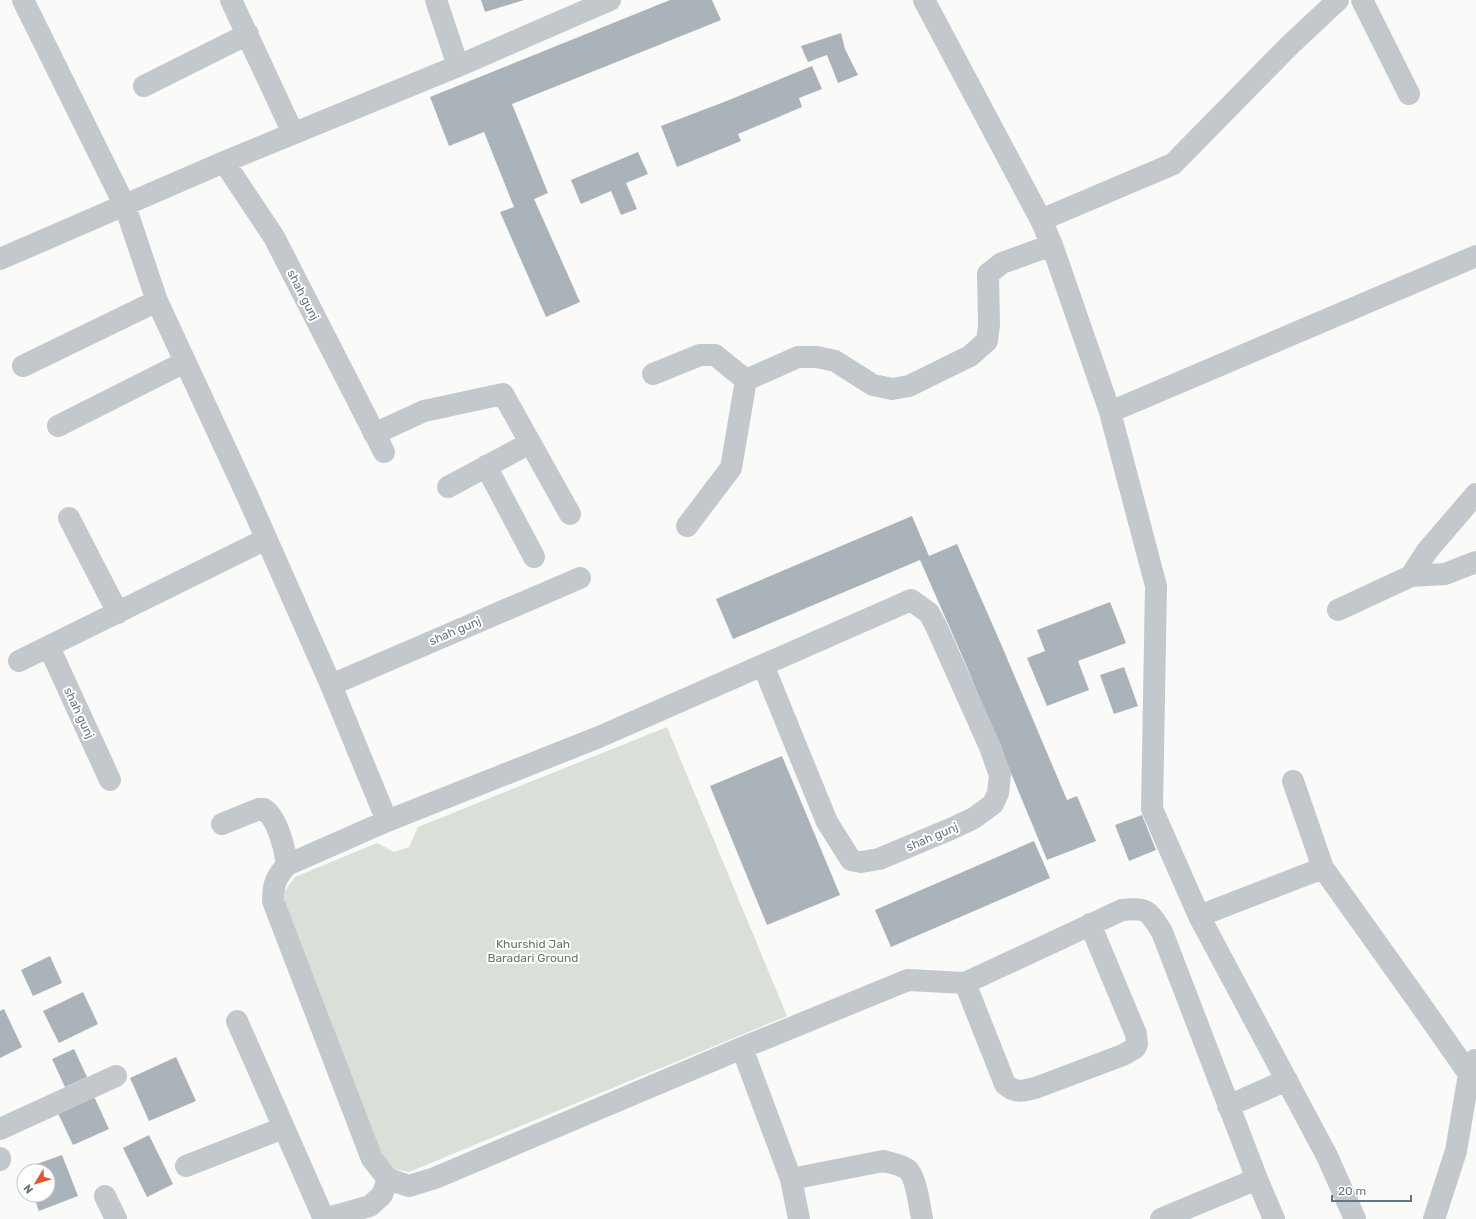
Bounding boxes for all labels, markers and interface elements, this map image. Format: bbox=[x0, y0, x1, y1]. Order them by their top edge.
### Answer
street label: shah gunj bbox=[284, 267, 322, 323]
street label: shah gunj bbox=[427, 614, 483, 648]
street label: shah gunj bbox=[61, 685, 97, 741]
street label: shah gunj bbox=[904, 820, 960, 854]
park label: Khurshid Jah Baradari Ground bbox=[487, 937, 579, 965]
north arrow bbox=[16, 1163, 56, 1203]
scale bar bbox=[1332, 1177, 1411, 1203]
text: N bbox=[21, 1182, 36, 1196]
text: 20 m bbox=[1338, 1184, 1366, 1198]

